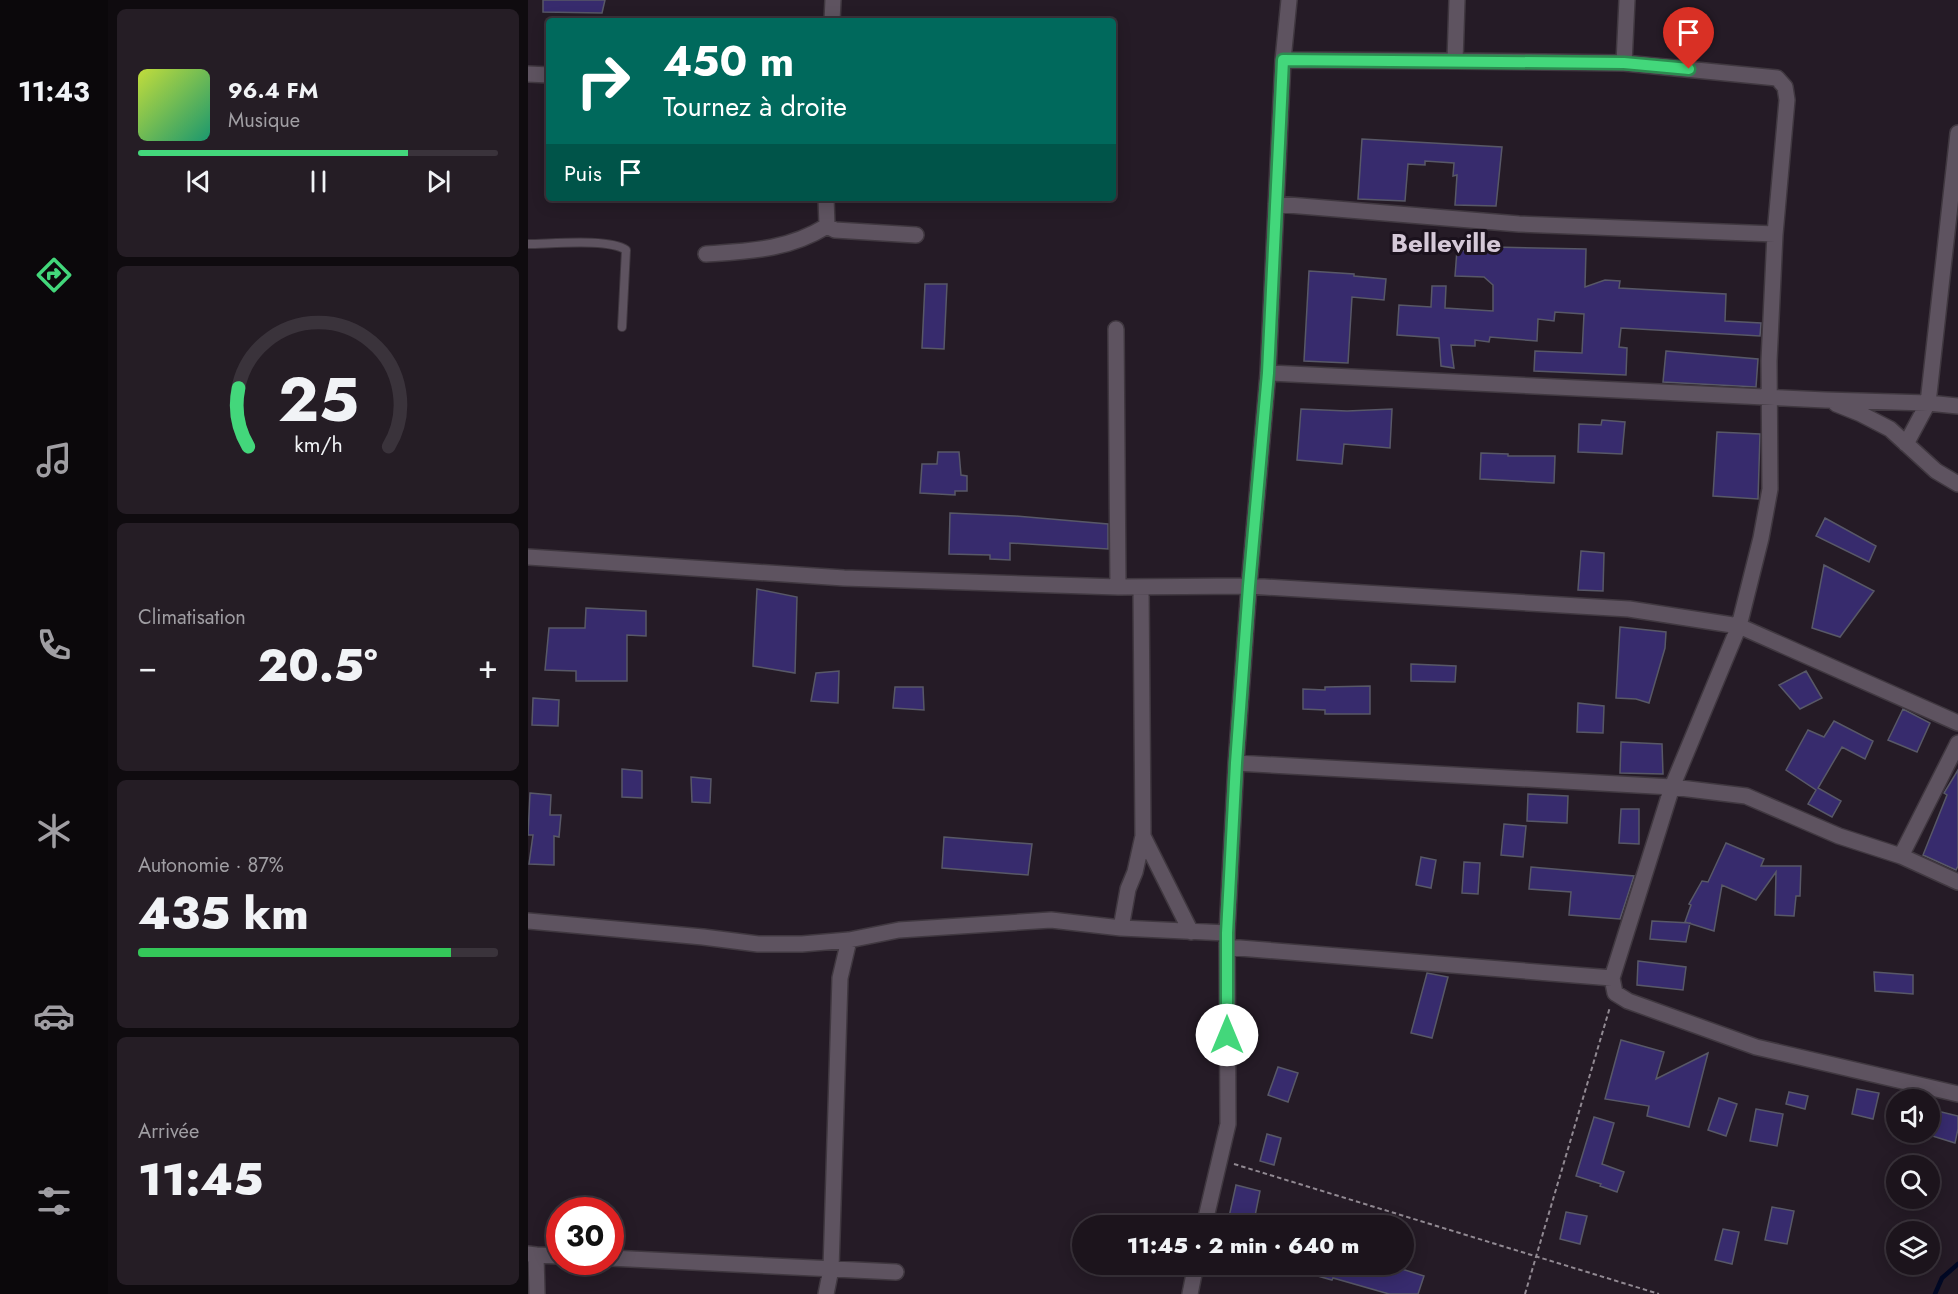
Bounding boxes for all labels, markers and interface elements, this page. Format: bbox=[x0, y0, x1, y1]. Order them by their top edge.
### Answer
pin bbox=[1663, 7, 1714, 69]
icon: arrive bbox=[1672, 16, 1705, 49]
text: 450 m bbox=[663, 31, 794, 92]
icon: right bbox=[564, 42, 642, 120]
text: 11:43 bbox=[18, 72, 90, 111]
text: 96.4 FM bbox=[228, 74, 318, 106]
text: Tournez à droite bbox=[663, 87, 847, 126]
text: Musique bbox=[228, 106, 300, 135]
icon: arrive bbox=[614, 156, 647, 189]
text: Puis bbox=[564, 157, 602, 189]
icon: previous bbox=[182, 165, 215, 198]
icon: pause bbox=[302, 165, 335, 198]
icon: next bbox=[422, 165, 455, 198]
district label: Belleville bbox=[1391, 224, 1501, 262]
icon: directions bbox=[33, 254, 75, 296]
text: 25 bbox=[277, 354, 359, 444]
text: km/h bbox=[294, 429, 342, 460]
icon: music bbox=[33, 439, 75, 481]
text: Climatisation bbox=[138, 603, 246, 632]
icon: phone bbox=[33, 624, 75, 666]
text: 20.5° bbox=[258, 633, 378, 698]
text: − bbox=[138, 643, 157, 690]
text: + bbox=[478, 643, 498, 690]
icon: climate bbox=[33, 810, 75, 852]
text: Autonomie · 87% bbox=[138, 851, 284, 880]
text: 435 km bbox=[138, 881, 309, 946]
icon: car bbox=[33, 995, 75, 1037]
position arrow bbox=[1195, 1003, 1259, 1067]
map controls bbox=[1886, 1089, 1940, 1275]
button: sound bbox=[1886, 1089, 1940, 1143]
text: Arrivée bbox=[138, 1117, 199, 1146]
text: 11:45 bbox=[138, 1147, 263, 1212]
button: search bbox=[1886, 1155, 1940, 1209]
icon: filters bbox=[33, 1180, 75, 1222]
speed limit sign: 30 bbox=[546, 1197, 624, 1275]
button: layers bbox=[1886, 1221, 1940, 1275]
text: 11:45 · 2 min · 640 m bbox=[1127, 1229, 1359, 1261]

